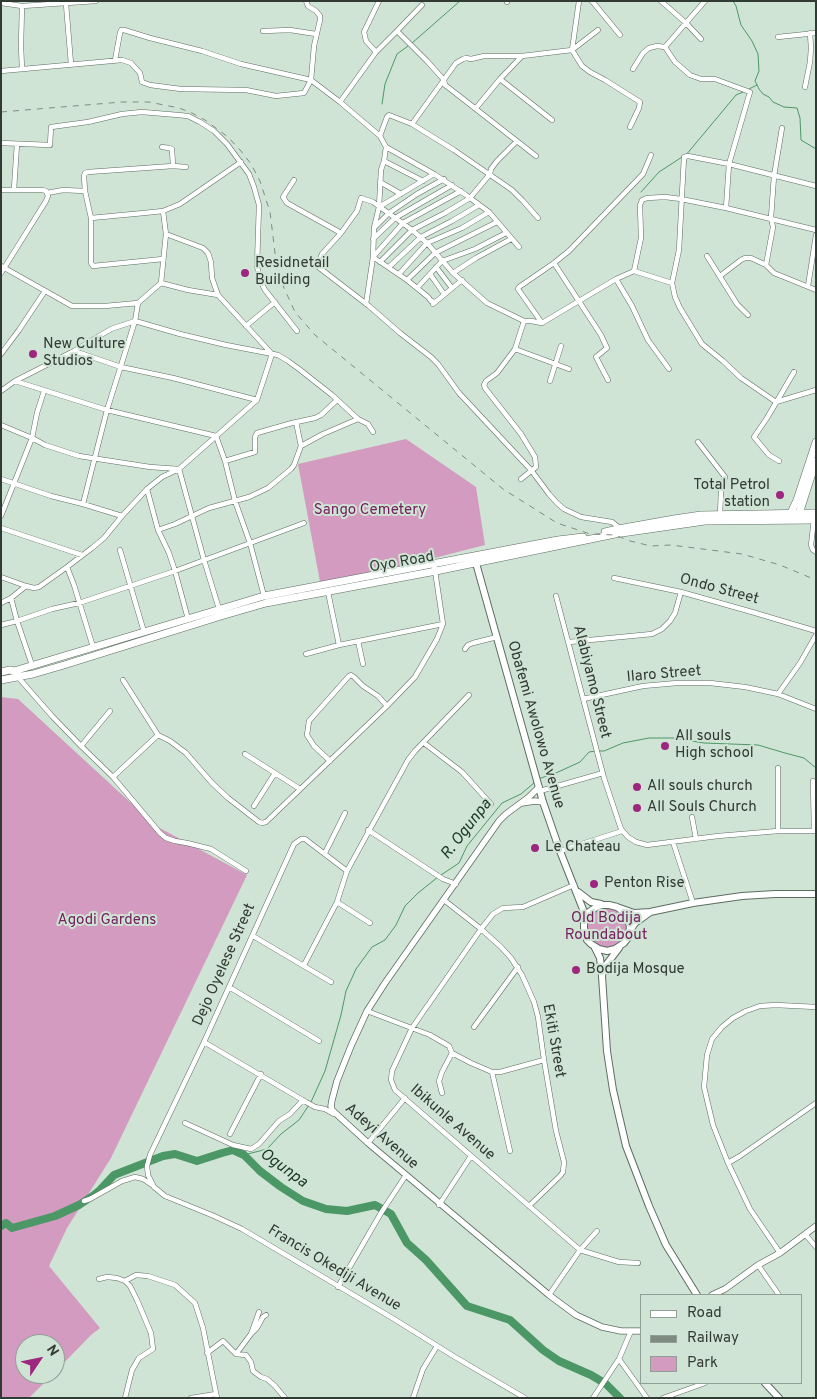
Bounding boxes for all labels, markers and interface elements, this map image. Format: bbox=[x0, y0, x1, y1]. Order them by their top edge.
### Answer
place label: Residnetail Building bbox=[255, 255, 330, 290]
marker: Residnetail Building bbox=[239, 267, 251, 279]
place label: New Culture Studios bbox=[43, 336, 125, 371]
marker: New Culture Studios bbox=[27, 348, 39, 360]
place label: Total Petrol station bbox=[693, 477, 770, 512]
marker: Total Petrol station bbox=[774, 489, 786, 501]
park label: Sango Cemetery bbox=[314, 502, 426, 520]
street label: Oyo Road bbox=[368, 548, 436, 578]
street label: Ondo Street bbox=[677, 571, 761, 609]
street label: Alabiyamo Street bbox=[568, 624, 614, 740]
street label: Obafemi Awolowo Avenue bbox=[502, 639, 568, 811]
street label: Ilaro Street bbox=[626, 663, 702, 687]
place label: All souls High school bbox=[675, 728, 754, 763]
marker: All souls High school bbox=[659, 740, 671, 752]
place label: All souls church bbox=[647, 778, 753, 796]
marker: All souls church bbox=[631, 781, 643, 793]
water label: R. Ogunpa bbox=[437, 796, 497, 864]
place label: All Souls Church bbox=[647, 799, 757, 817]
marker: All Souls Church bbox=[631, 802, 643, 814]
place label: Le Chateau bbox=[545, 839, 621, 857]
marker: Le Chateau bbox=[529, 842, 541, 854]
place label: Penton Rise bbox=[604, 875, 684, 893]
marker: Penton Rise bbox=[588, 878, 600, 890]
street label: Dejo Oyelese Street bbox=[190, 901, 260, 1029]
park label: Old Bodija Roundabout bbox=[565, 910, 647, 945]
park label: Agodi Gardens bbox=[58, 912, 156, 930]
place label: Bodija Mosque bbox=[586, 961, 685, 979]
marker: Bodija Mosque bbox=[570, 964, 582, 976]
street label: Ekiti Street bbox=[538, 1003, 568, 1079]
street label: Ibikunle Avenue bbox=[406, 1081, 498, 1165]
street label: Adeyi Avenue bbox=[341, 1100, 421, 1174]
water label: Ogunpa bbox=[255, 1145, 311, 1193]
street label: Francis Okediji Avenue bbox=[264, 1222, 404, 1316]
legend bbox=[640, 1294, 802, 1384]
text: Road bbox=[687, 1304, 722, 1323]
text: Railway bbox=[687, 1329, 739, 1348]
north arrow bbox=[15, 1334, 65, 1384]
text: N bbox=[42, 1342, 62, 1360]
text: Park bbox=[687, 1354, 718, 1373]

